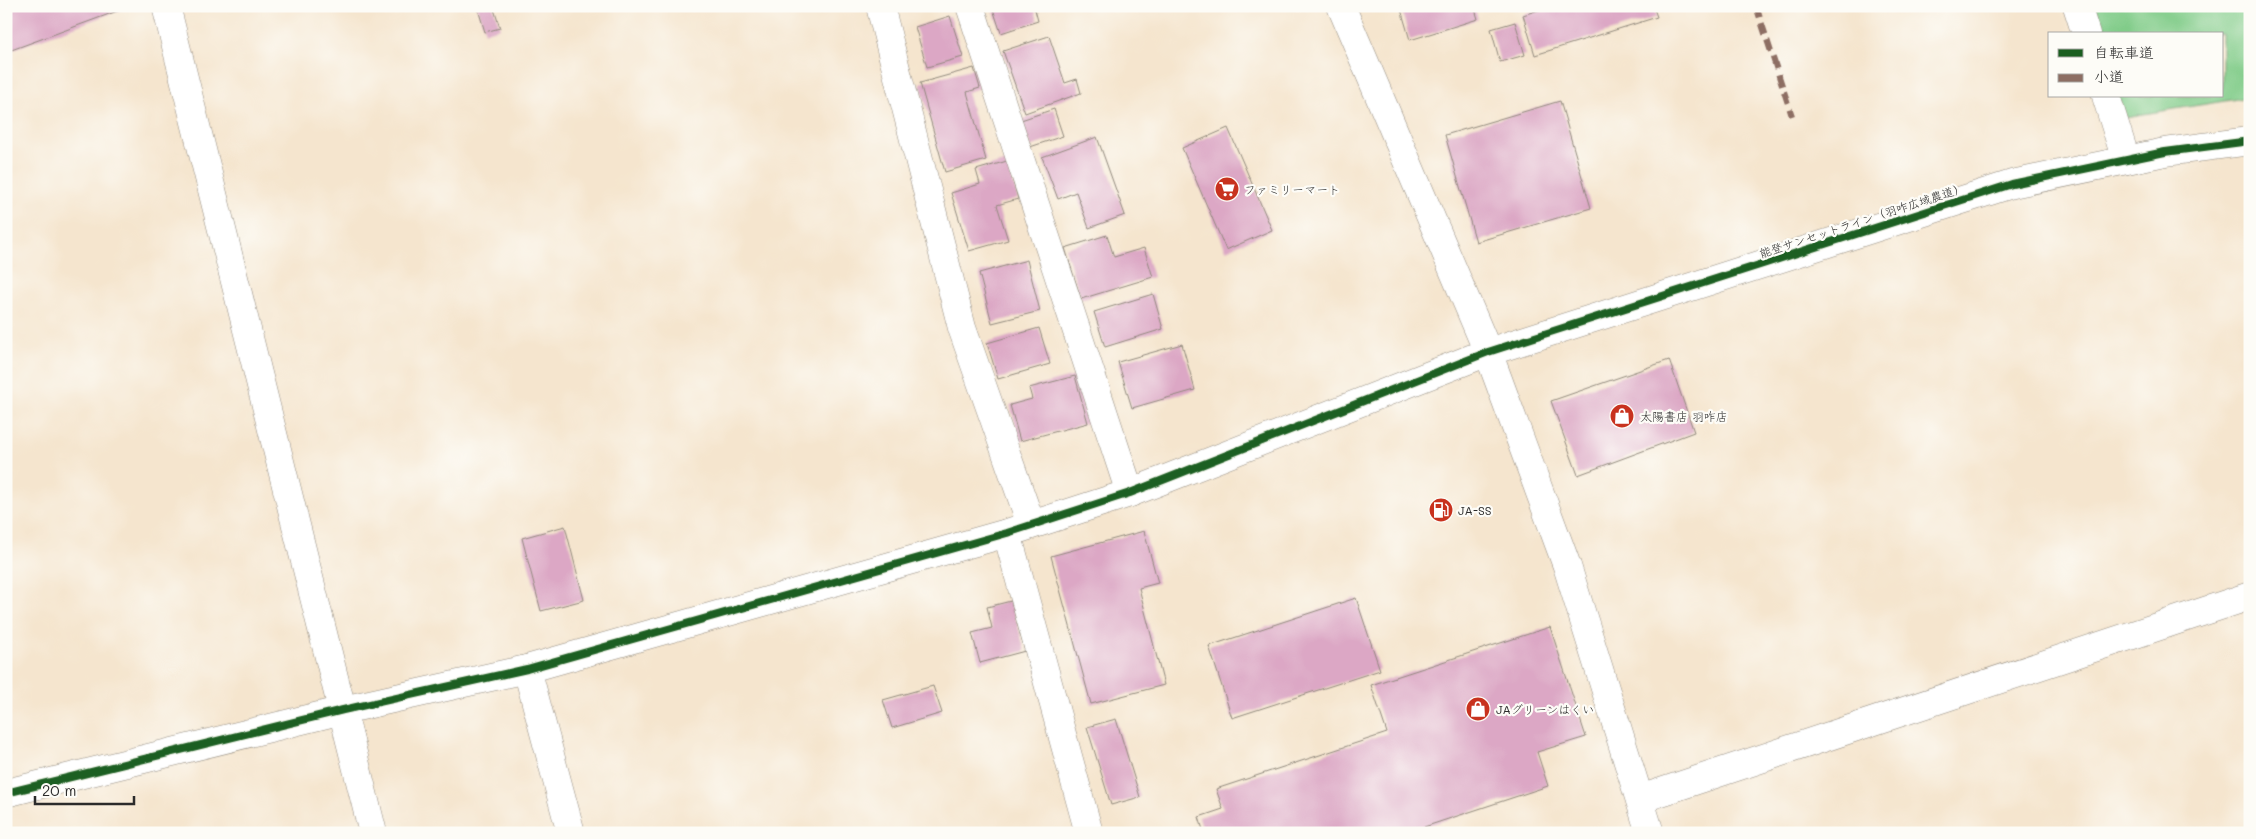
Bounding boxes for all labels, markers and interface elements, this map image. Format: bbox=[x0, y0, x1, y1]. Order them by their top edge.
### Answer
legend bbox=[2048, 32, 2224, 98]
text: 自転車道 bbox=[2094, 42, 2154, 62]
text: 小道 bbox=[2094, 66, 2124, 86]
supermarket icon: ファミリーマート bbox=[1214, 176, 1240, 202]
street label: 能登サンセットライン（羽咋広域農道） bbox=[1757, 179, 1967, 261]
place label: ファミリーマート bbox=[1244, 181, 1340, 197]
shop icon: 太陽書店 羽咋店 bbox=[1609, 403, 1635, 429]
place label: 太陽書店 羽咋店 bbox=[1640, 408, 1728, 424]
fuel station icon: JA-SS bbox=[1428, 497, 1454, 523]
place label: JA-SS bbox=[1458, 502, 1492, 518]
shop icon: JAグリーンはくい bbox=[1465, 696, 1491, 722]
place label: JAグリーンはくい bbox=[1496, 701, 1594, 717]
scale bar bbox=[35, 774, 134, 806]
text: 20 m bbox=[42, 780, 76, 800]

